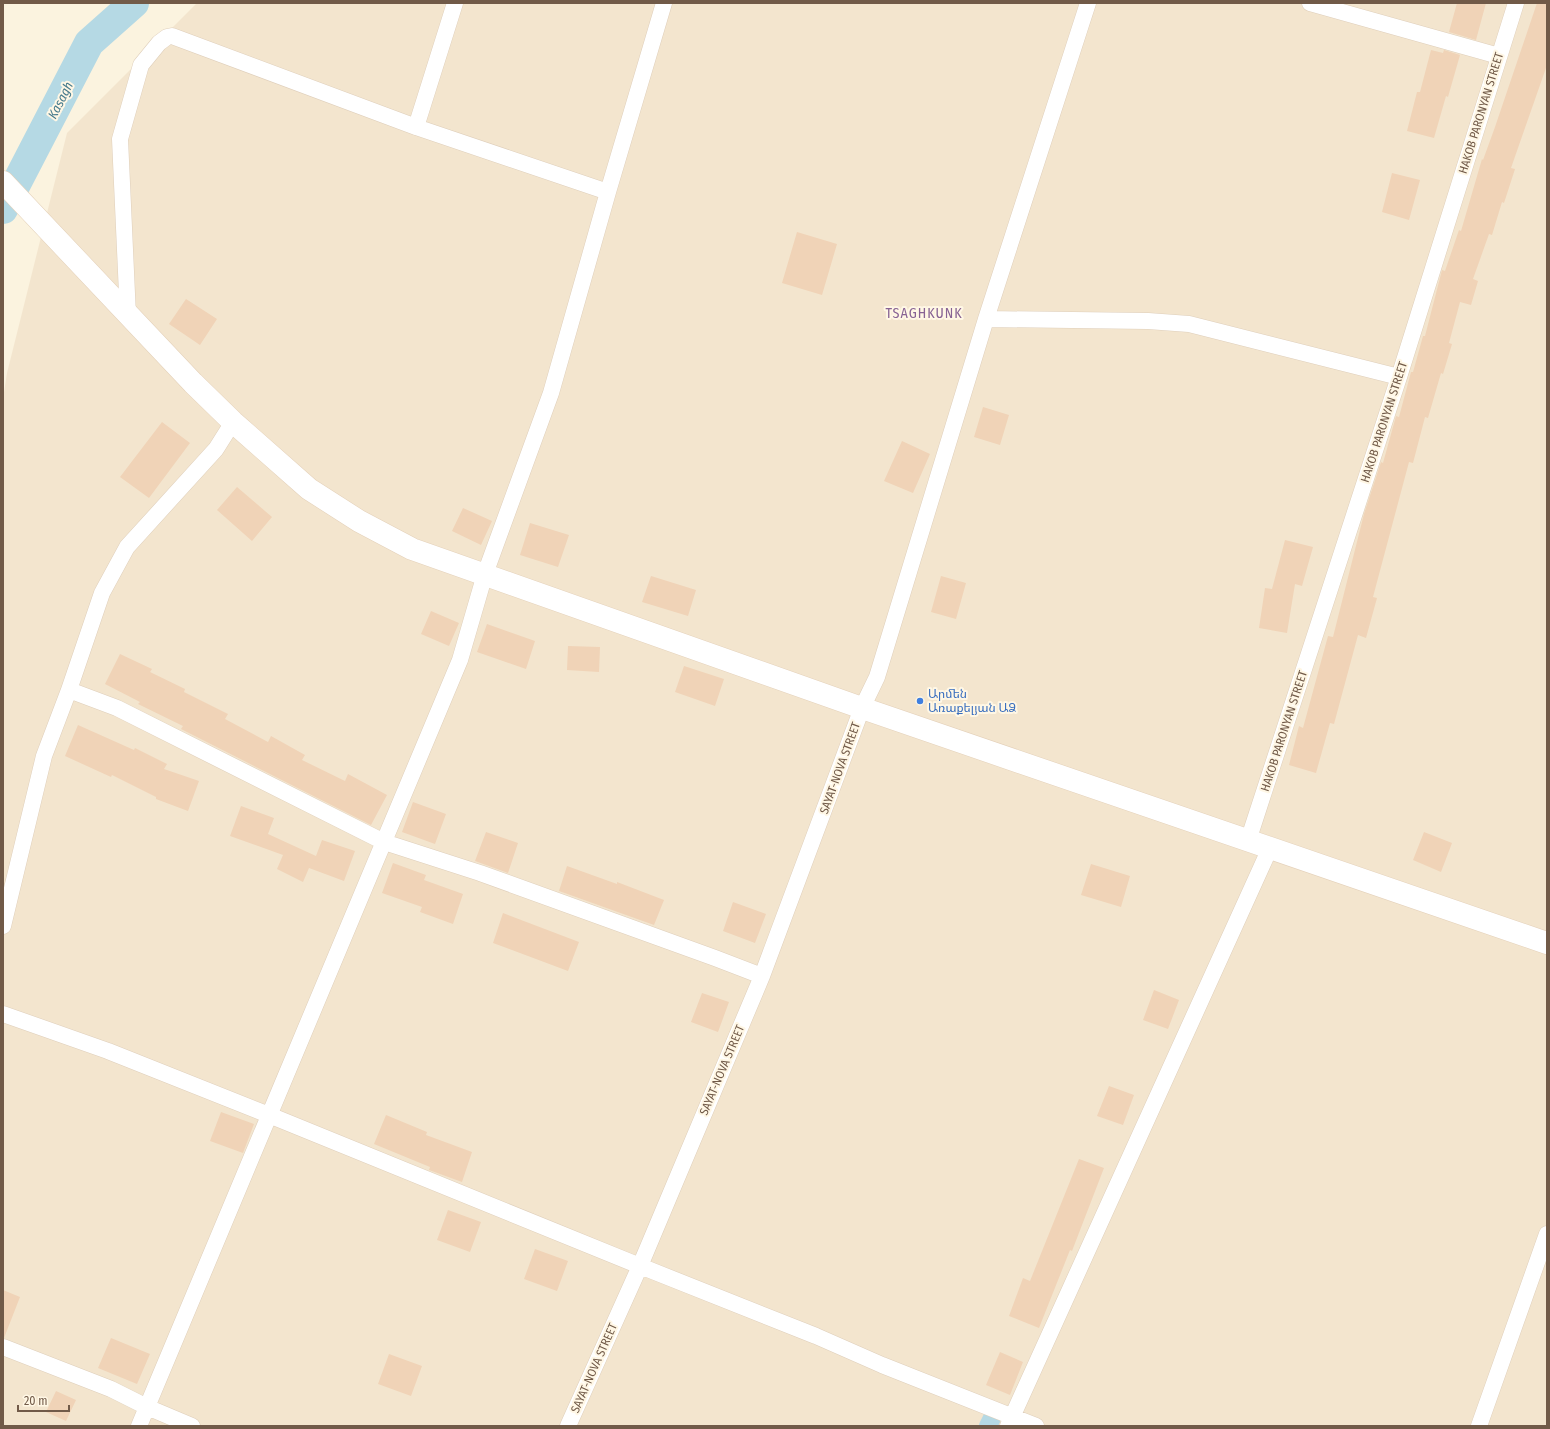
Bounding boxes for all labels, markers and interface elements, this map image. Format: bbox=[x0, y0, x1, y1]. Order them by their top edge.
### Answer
street label: HAKOB PARONYAN STREET bbox=[1456, 50, 1506, 175]
water label: Kasagh bbox=[45, 79, 76, 121]
district label: TSAGHKUNK bbox=[885, 305, 963, 322]
street label: HAKOB PARONYAN STREET bbox=[1358, 359, 1410, 484]
street label: HAKOB PARONYAN STREET bbox=[1258, 668, 1310, 793]
place label: Արմեն Առաքելյան ԱՁ bbox=[928, 687, 1016, 715]
marker: Արմեն Առաքելյան ԱՁ bbox=[915, 696, 925, 706]
street label: SAYAT-NOVA STREET bbox=[817, 720, 863, 816]
street label: SAYAT-NOVA STREET bbox=[697, 1022, 747, 1117]
street label: SAYAT-NOVA STREET bbox=[568, 1321, 620, 1415]
scale bar bbox=[18, 1387, 69, 1413]
text: 20 m bbox=[24, 1394, 48, 1408]

